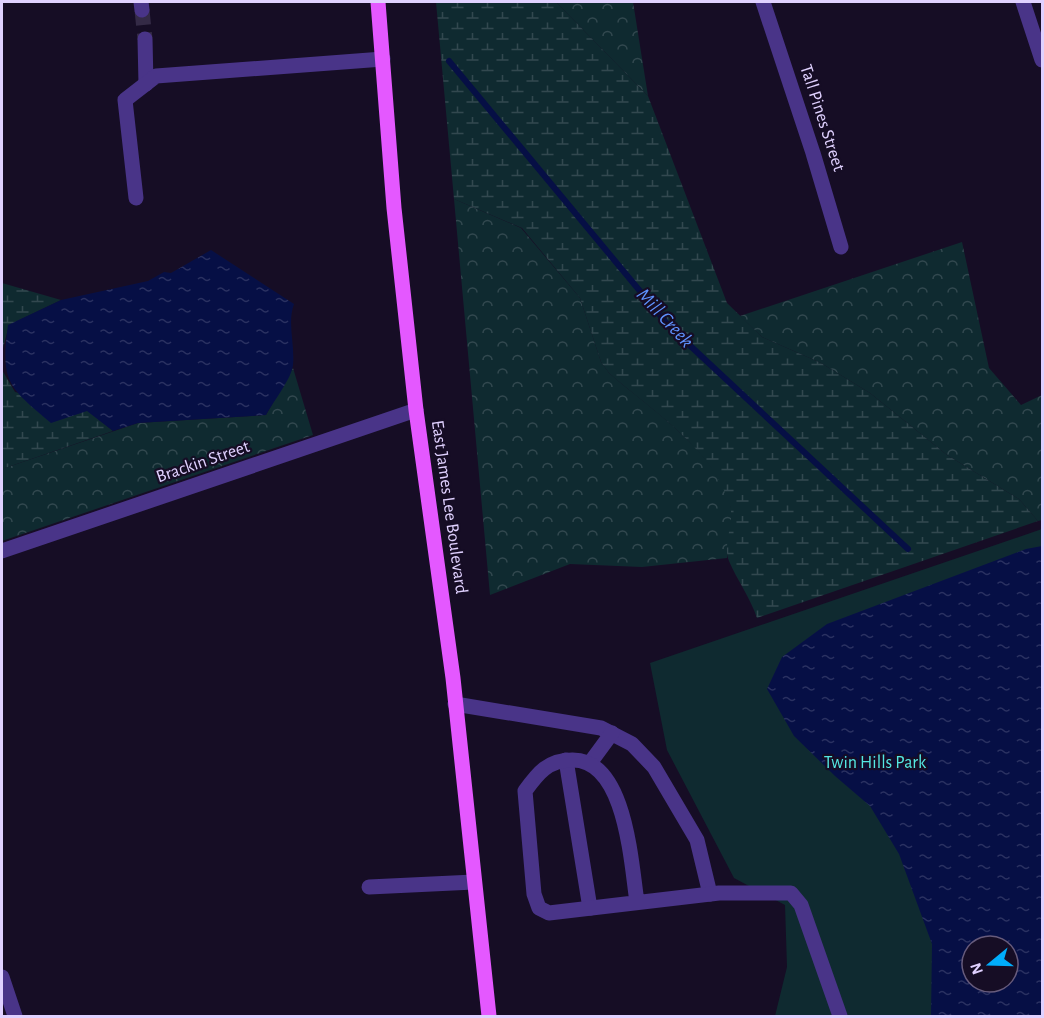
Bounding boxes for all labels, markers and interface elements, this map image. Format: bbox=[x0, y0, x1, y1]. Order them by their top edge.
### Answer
street label: Tall Pines Street bbox=[796, 62, 848, 174]
water label: Mill Creek bbox=[633, 285, 697, 351]
street label: East James Lee Boulevard bbox=[428, 419, 470, 595]
street label: Brackin Street bbox=[154, 438, 252, 486]
park label: Twin Hills Park bbox=[824, 754, 927, 772]
north arrow bbox=[960, 934, 1020, 994]
text: N bbox=[967, 961, 986, 976]

